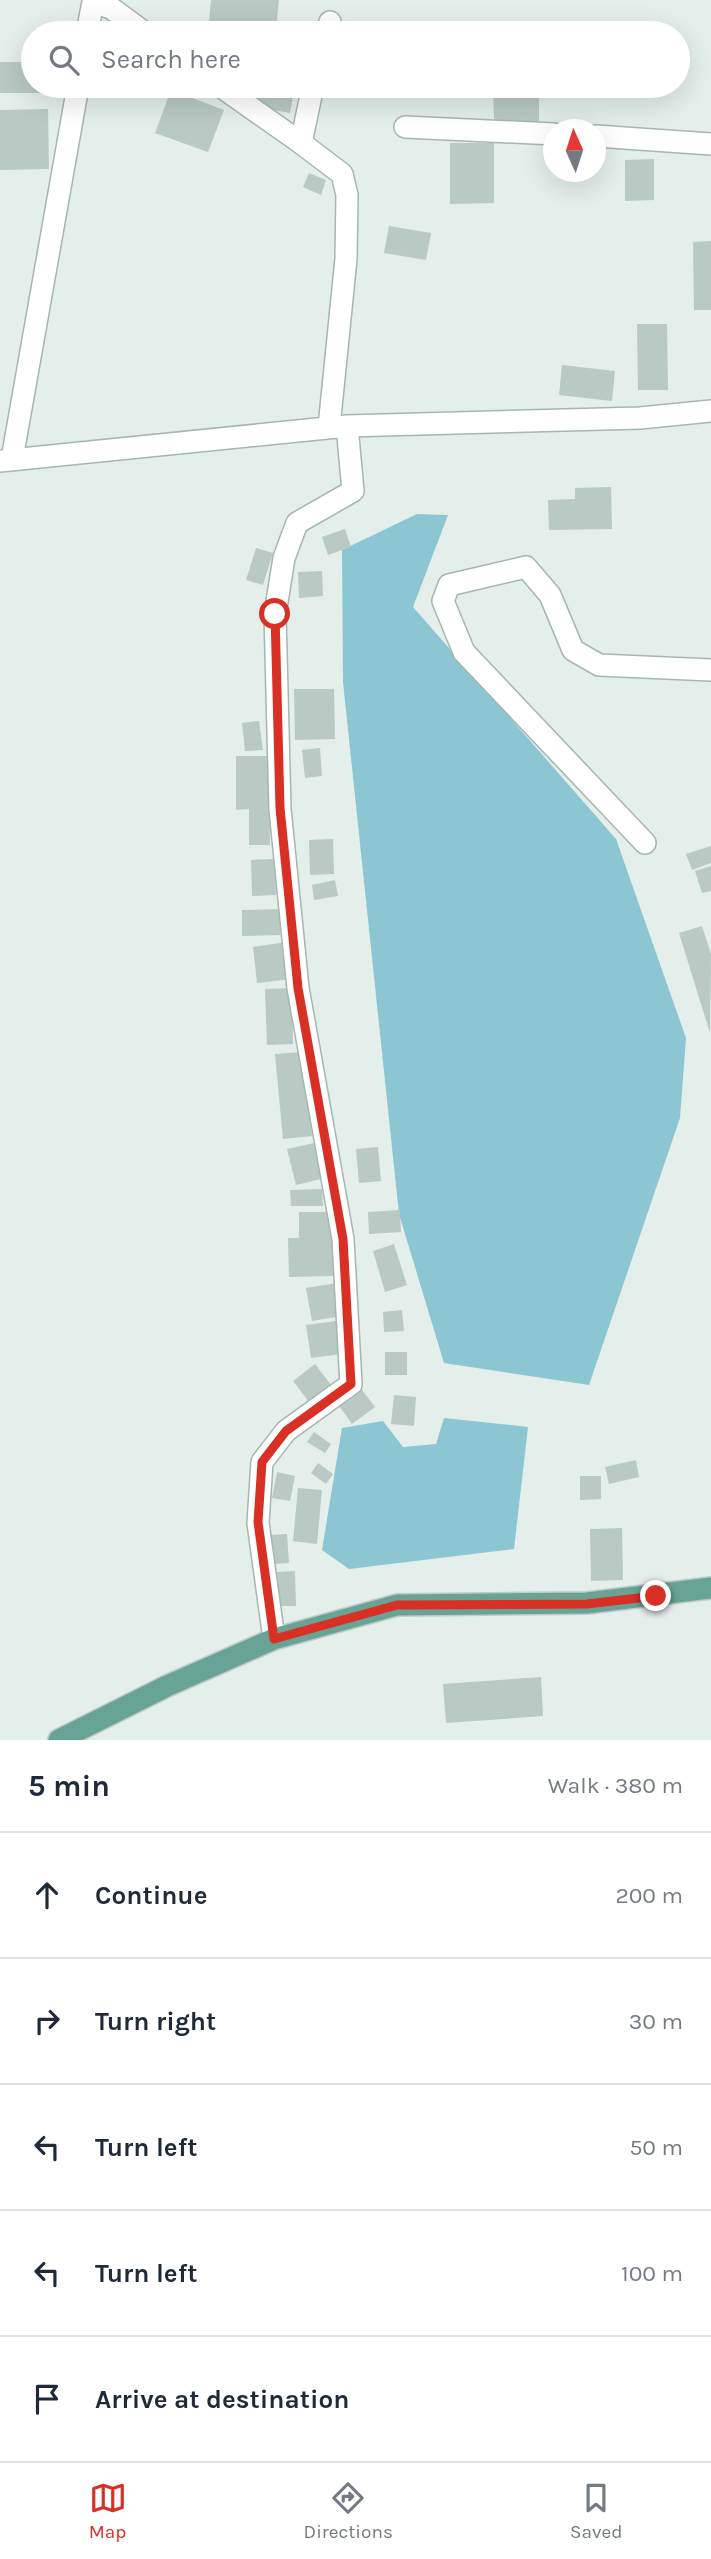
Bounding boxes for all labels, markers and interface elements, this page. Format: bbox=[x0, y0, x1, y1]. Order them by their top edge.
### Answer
search box bbox=[21, 21, 690, 98]
icon: search bbox=[45, 41, 83, 79]
text: Search here bbox=[101, 44, 241, 75]
north arrow bbox=[543, 119, 606, 182]
route start bbox=[259, 598, 290, 629]
route end bbox=[640, 1580, 671, 1611]
text: 5 min bbox=[28, 1768, 110, 1804]
text: Walk · 380 m bbox=[548, 1772, 683, 1799]
icon: ahead bbox=[28, 1876, 66, 1914]
text: Continue bbox=[95, 1880, 207, 1911]
text: 200 m bbox=[615, 1882, 683, 1909]
icon: right bbox=[28, 2002, 66, 2040]
text: Turn right bbox=[95, 2006, 216, 2037]
text: 30 m bbox=[629, 2008, 683, 2035]
icon: left bbox=[28, 2128, 66, 2166]
text: Turn left bbox=[95, 2132, 197, 2163]
text: 50 m bbox=[629, 2134, 683, 2161]
icon: left bbox=[28, 2254, 66, 2292]
text: Turn left bbox=[95, 2258, 197, 2289]
text: 100 m bbox=[621, 2260, 683, 2287]
icon: arrive bbox=[28, 2380, 66, 2418]
text: Arrive at destination bbox=[95, 2384, 349, 2415]
tab: Map bbox=[89, 2479, 127, 2543]
tab: Directions bbox=[304, 2479, 393, 2543]
tab: Saved bbox=[570, 2479, 622, 2543]

